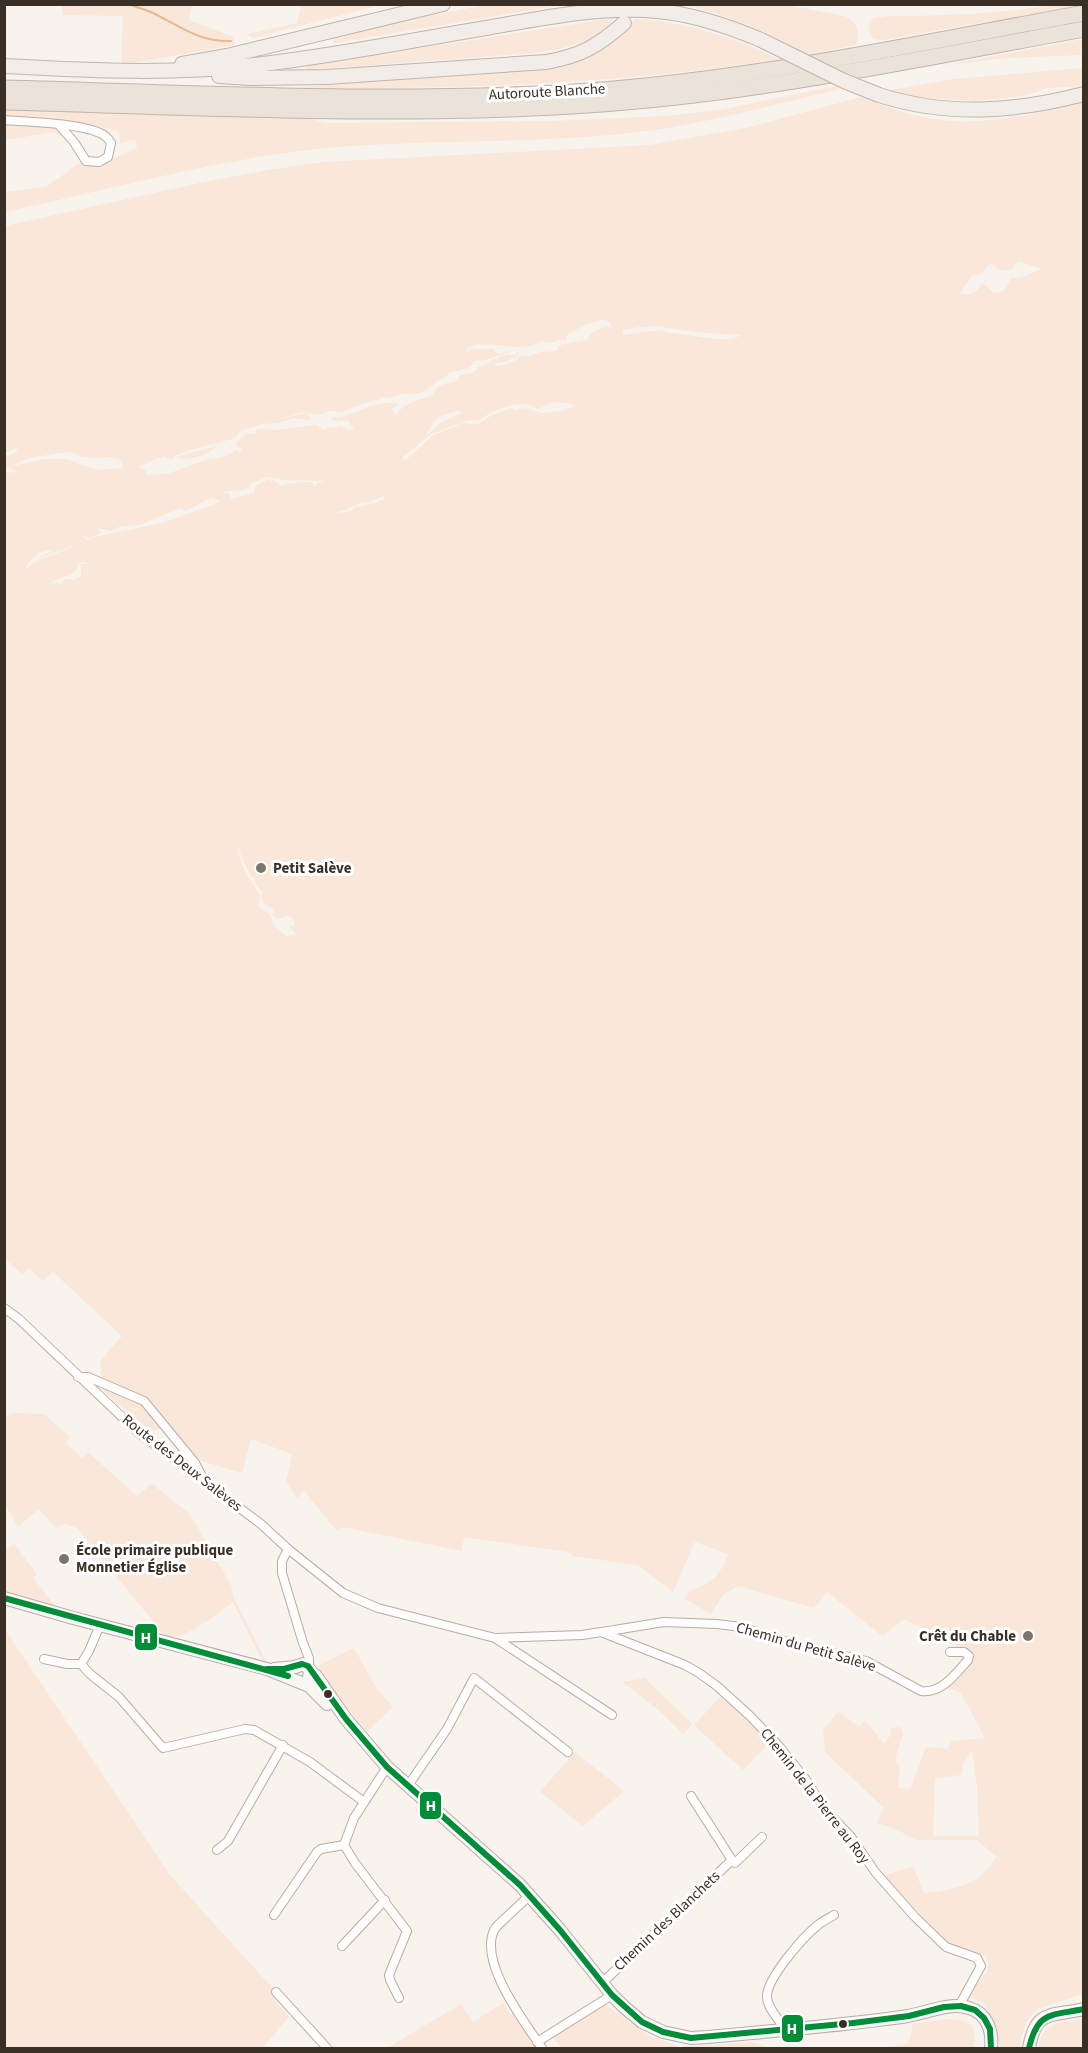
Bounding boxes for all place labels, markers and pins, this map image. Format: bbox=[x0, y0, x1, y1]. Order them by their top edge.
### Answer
place label: Petit Salève bbox=[273, 858, 352, 879]
marker: Petit Salève bbox=[254, 861, 268, 875]
place label: École primaire publique Monnetier Église bbox=[76, 1540, 234, 1578]
marker: École primaire publique Monnetier Église bbox=[57, 1552, 71, 1566]
place label: Crêt du Chable bbox=[919, 1626, 1016, 1647]
marker: Crêt du Chable bbox=[1021, 1629, 1035, 1643]
unlabelled marker bbox=[322, 1688, 334, 1700]
unlabelled marker bbox=[837, 2018, 849, 2030]

